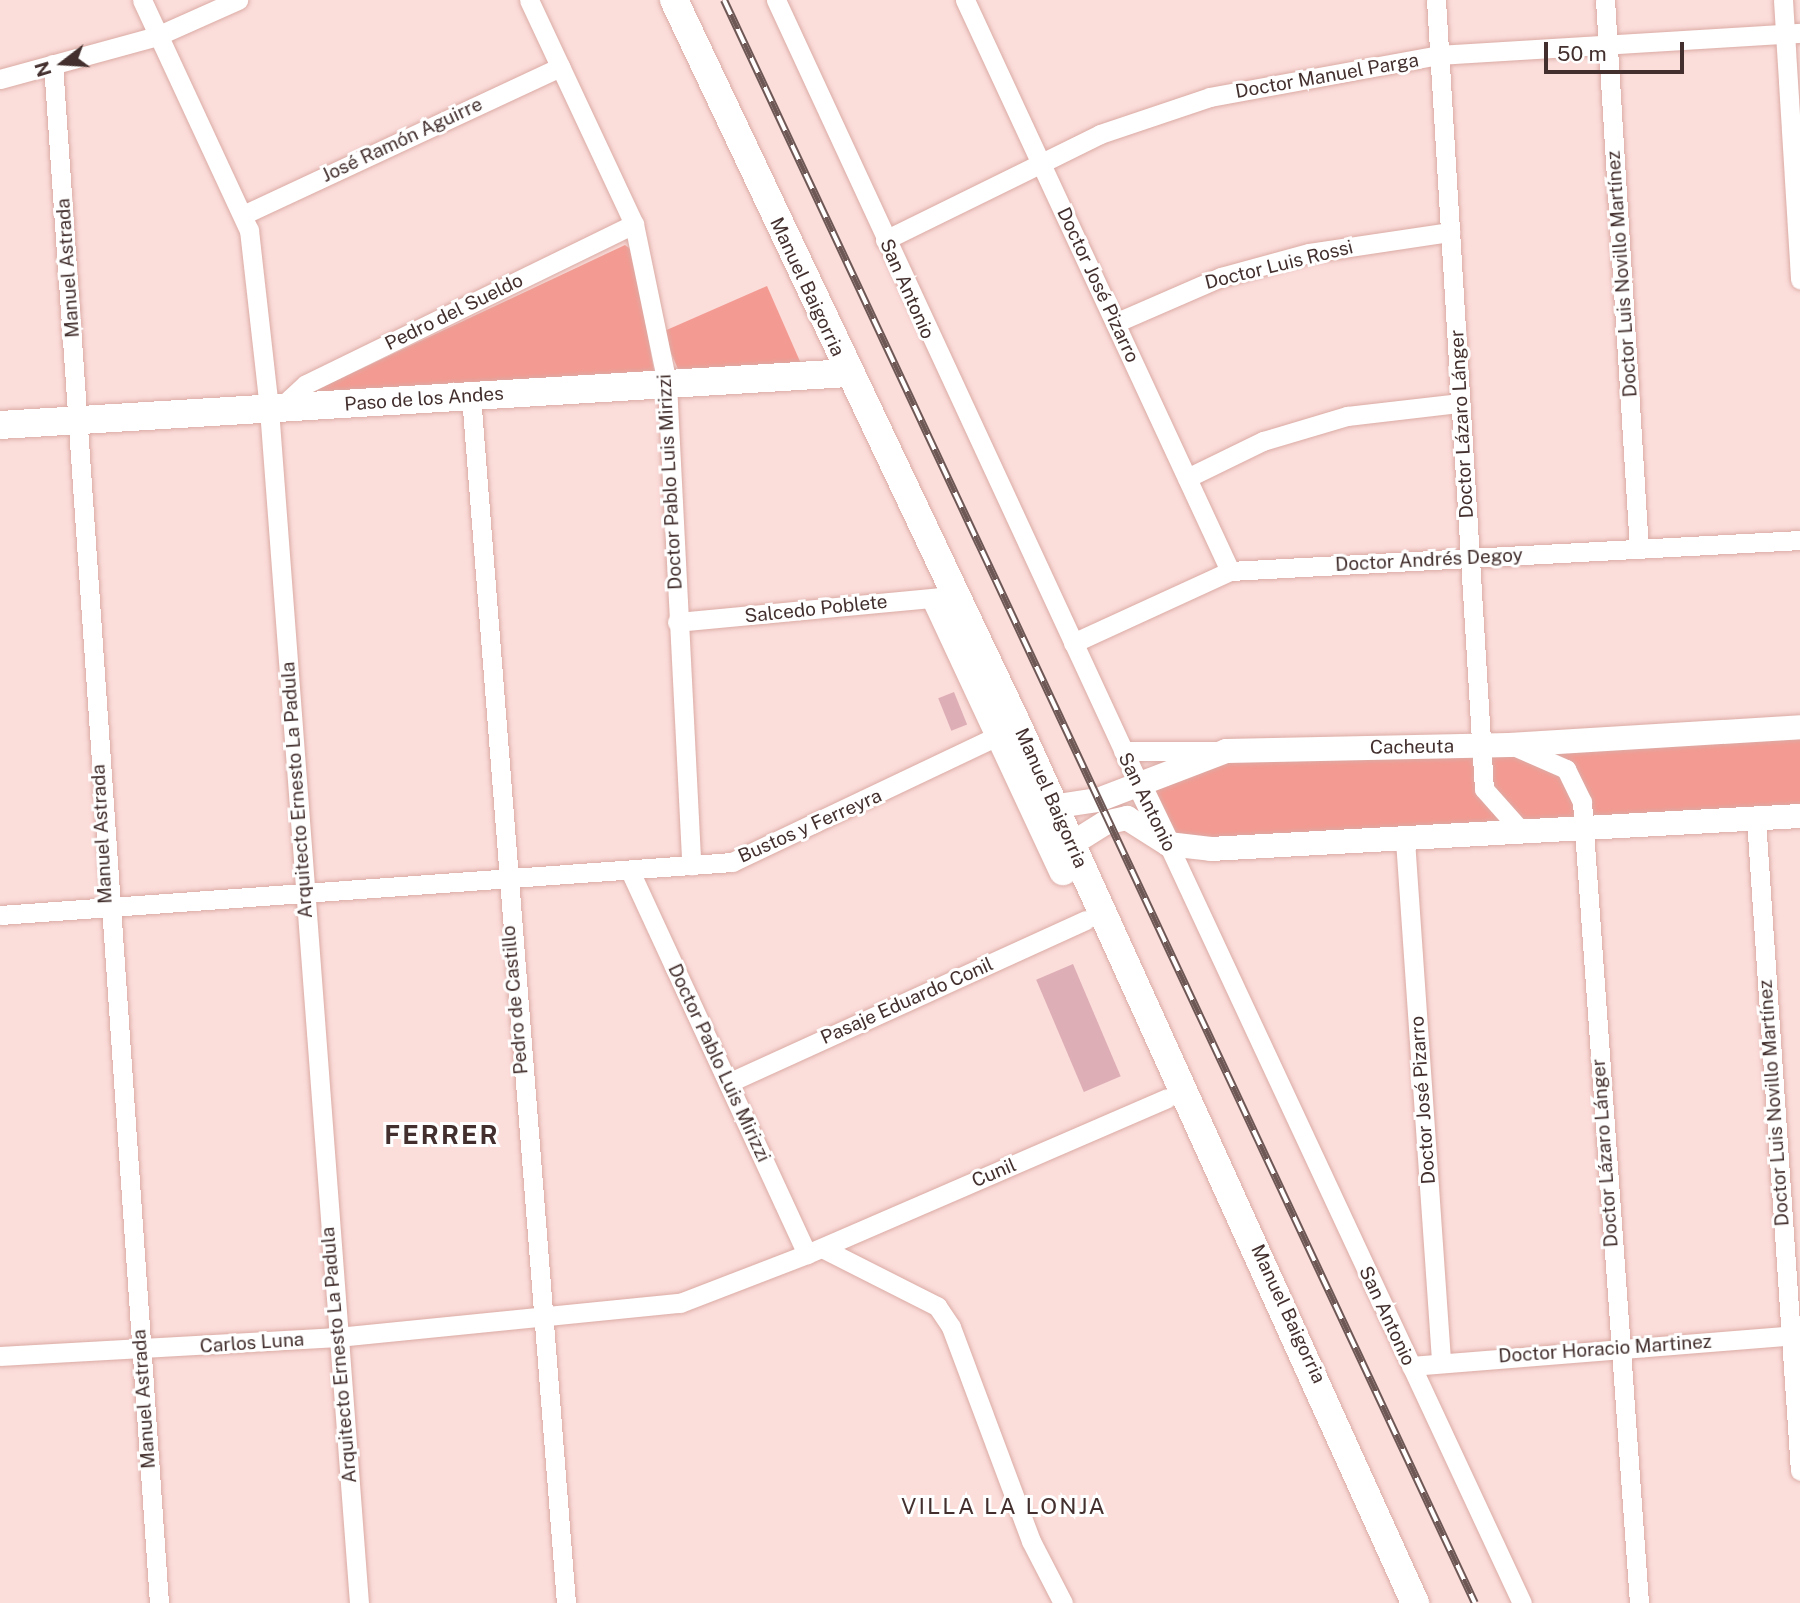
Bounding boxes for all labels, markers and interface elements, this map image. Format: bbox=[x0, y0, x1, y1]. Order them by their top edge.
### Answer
north arrow bbox=[28, 28, 98, 98]
scale bar bbox=[1548, 28, 1688, 72]
text: 50 m bbox=[1557, 41, 1607, 66]
street label: Doctor Manuel Parga bbox=[1234, 49, 1420, 103]
text: N bbox=[30, 59, 56, 79]
street label: José Ramón Aguirre bbox=[318, 93, 486, 187]
street label: Doctor Luis Novillo Martínez bbox=[1602, 150, 1642, 398]
street label: Manuel Astrada bbox=[52, 197, 84, 339]
street label: Doctor José Pizarro bbox=[1052, 204, 1144, 366]
street label: Manuel Baigorria bbox=[765, 214, 849, 360]
street label: San Antonio bbox=[875, 235, 939, 343]
street label: Doctor Luis Rossi bbox=[1203, 236, 1355, 294]
street label: Pedro del Sueldo bbox=[381, 269, 527, 355]
street label: Doctor Lázaro Lánger bbox=[1446, 329, 1478, 519]
street label: Doctor Pablo Luis Mirizzi bbox=[653, 373, 687, 591]
street label: Paso de los Andes bbox=[343, 382, 505, 416]
street label: Doctor Andrés Degoy bbox=[1335, 544, 1523, 576]
street label: Salcedo Poblete bbox=[743, 590, 889, 628]
street label: Arquitecto Ernesto La Padula bbox=[277, 661, 317, 919]
street label: Manuel Baigorria bbox=[1010, 725, 1092, 871]
street label: Cacheuta bbox=[1370, 735, 1454, 759]
street label: San Antonio bbox=[1113, 749, 1181, 855]
street label: Manuel Astrada bbox=[87, 764, 117, 904]
street label: Bustos y Ferreyra bbox=[735, 784, 885, 868]
street label: Pedro de Castillo bbox=[497, 924, 533, 1076]
street label: Pasaje Eduardo Conil bbox=[817, 953, 997, 1049]
street label: Doctor Pablo Luis Mirizzi bbox=[663, 960, 775, 1166]
street label: Doctor Luis Novillo Martínez bbox=[1754, 979, 1794, 1227]
street label: Doctor José Pizarro bbox=[1406, 1015, 1440, 1185]
street label: Doctor Lázaro Lánger bbox=[1587, 1058, 1623, 1248]
district label: FERRER bbox=[385, 1119, 499, 1151]
street label: Cunil bbox=[968, 1154, 1020, 1192]
street label: Arquitecto Ernesto La Padula bbox=[316, 1226, 362, 1484]
street label: Manuel Baigorria bbox=[1246, 1241, 1330, 1387]
street label: San Antonio bbox=[1354, 1263, 1420, 1369]
street label: Manuel Astrada bbox=[128, 1328, 160, 1470]
street label: Carlos Luna bbox=[199, 1328, 305, 1358]
street label: Doctor Horacio Martinez bbox=[1497, 1330, 1713, 1368]
district label: VILLA LA LONJA bbox=[903, 1492, 1105, 1520]

